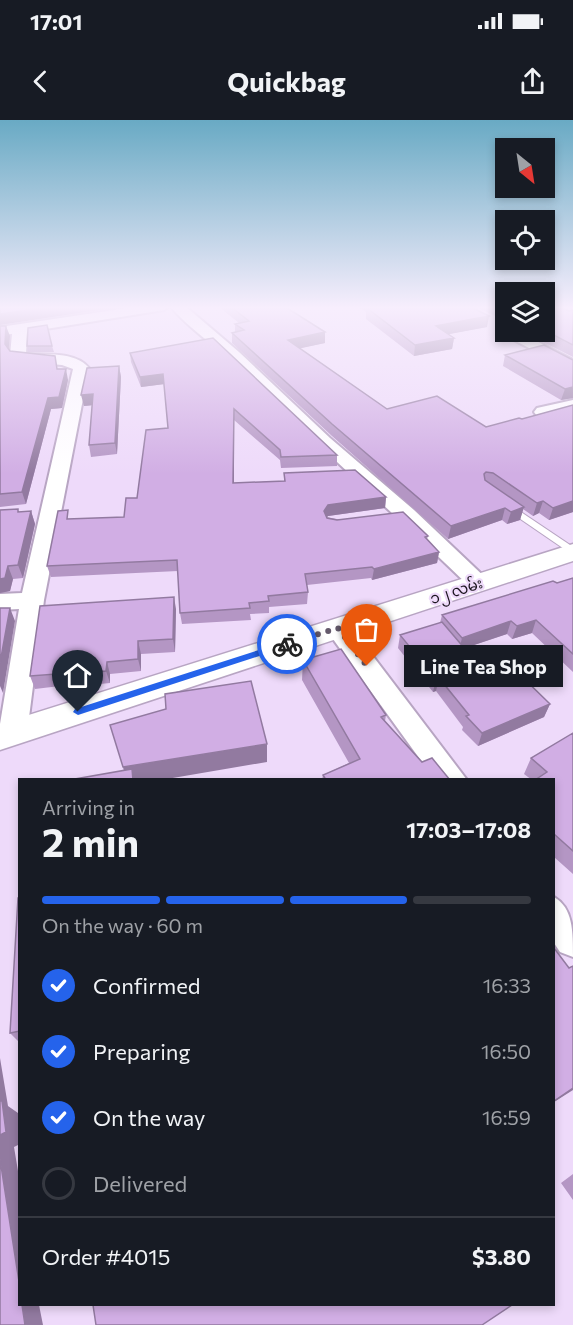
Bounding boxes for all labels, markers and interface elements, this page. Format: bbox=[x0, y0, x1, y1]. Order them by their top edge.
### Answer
text: 17:01 bbox=[30, 8, 82, 35]
icon: back bbox=[24, 65, 57, 98]
text: Quickbag bbox=[227, 65, 346, 98]
icon: share bbox=[516, 65, 549, 98]
north arrow bbox=[495, 138, 555, 198]
map controls bbox=[495, 138, 555, 342]
button: locate bbox=[495, 210, 555, 270]
button: layers bbox=[495, 282, 555, 342]
street label: ၁၂ လမ်း bbox=[427, 573, 486, 611]
pin bbox=[341, 604, 392, 666]
icon: bag bbox=[350, 613, 383, 646]
courier bbox=[257, 614, 317, 674]
icon: bike bbox=[271, 628, 304, 661]
callout: Line Tea Shop bbox=[403, 645, 562, 687]
pin bbox=[52, 650, 103, 712]
text: Line Tea Shop bbox=[420, 654, 547, 678]
icon: home bbox=[61, 659, 94, 692]
text: Arriving in bbox=[42, 795, 135, 819]
text: 17:03–17:08 bbox=[406, 816, 531, 843]
text: 2 min bbox=[42, 817, 139, 865]
text: On the way · 60 m bbox=[42, 913, 203, 937]
icon: check bbox=[42, 969, 75, 1002]
text: Confirmed bbox=[93, 972, 200, 999]
text: 16:33 bbox=[483, 973, 531, 997]
icon: check bbox=[42, 1035, 75, 1068]
text: Preparing bbox=[93, 1038, 190, 1065]
text: 16:50 bbox=[481, 1039, 531, 1063]
icon: check bbox=[42, 1101, 75, 1134]
text: On the way bbox=[93, 1104, 205, 1131]
text: 16:59 bbox=[482, 1105, 531, 1129]
text: Delivered bbox=[93, 1170, 187, 1197]
text: Order #4015 bbox=[42, 1243, 170, 1270]
text: $3.80 bbox=[472, 1243, 531, 1270]

